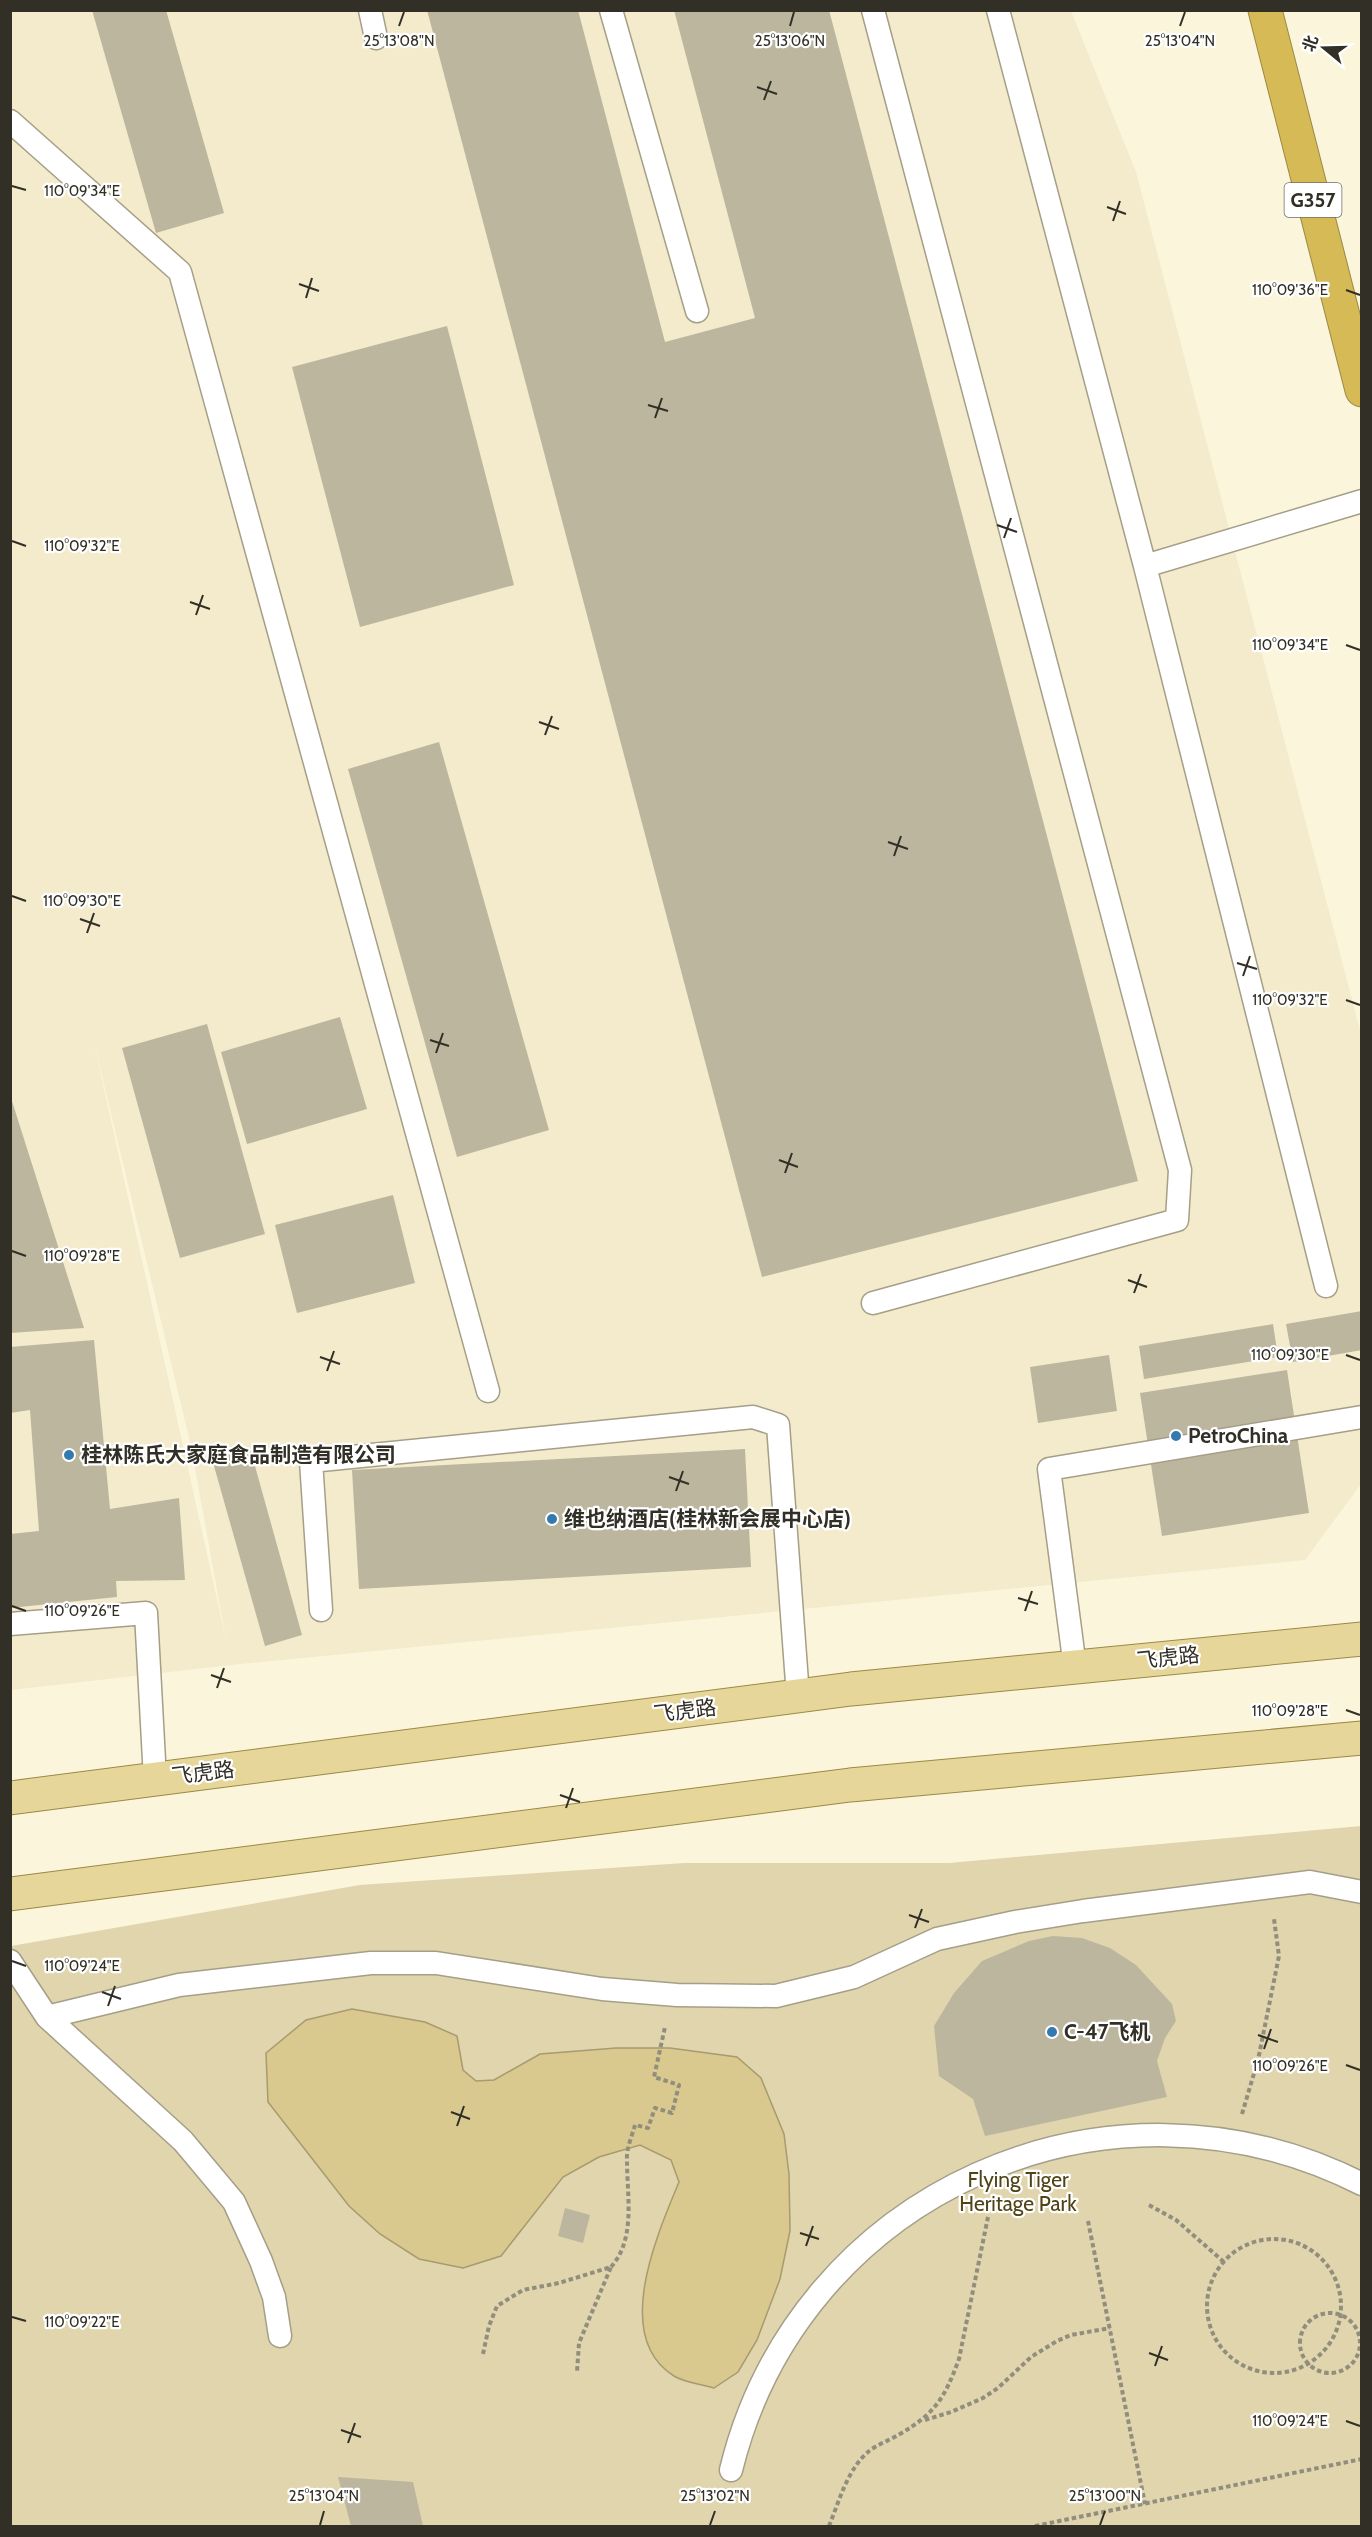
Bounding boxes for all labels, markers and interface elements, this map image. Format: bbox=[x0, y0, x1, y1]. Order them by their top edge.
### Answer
north arrow bbox=[1294, 18, 1354, 78]
text: 25°13'08"N bbox=[364, 32, 434, 50]
text: 25°13'06"N bbox=[755, 32, 825, 50]
text: 25°13'04"N bbox=[1145, 32, 1215, 50]
text: 北 bbox=[1299, 33, 1322, 54]
text: 110°09'34"E bbox=[44, 182, 120, 200]
road number: G357 bbox=[1284, 183, 1342, 217]
text: 110°09'36"E bbox=[1252, 281, 1328, 299]
text: 110°09'32"E bbox=[44, 537, 120, 555]
text: 110°09'34"E bbox=[1252, 636, 1328, 654]
text: 110°09'30"E bbox=[43, 892, 121, 910]
text: 110°09'32"E bbox=[1252, 991, 1328, 1009]
text: 110°09'28"E bbox=[44, 1247, 120, 1265]
text: 110°09'30"E bbox=[1251, 1346, 1329, 1364]
place label: PetroChina bbox=[1188, 1423, 1289, 1448]
marker: PetroChina bbox=[1169, 1429, 1183, 1443]
place label: 桂林陈氏大家庭食品制造有限公司 bbox=[81, 1442, 396, 1467]
marker: 桂林陈氏大家庭食品制造有限公司 bbox=[62, 1448, 76, 1462]
place label: 维也纳酒店(桂林新会展中心店) bbox=[564, 1506, 851, 1531]
marker: 维也纳酒店(桂林新会展中心店) bbox=[545, 1512, 559, 1526]
text: 110°09'26"E bbox=[44, 1602, 120, 1620]
street label: 飞虎路 bbox=[1135, 1642, 1201, 1673]
street label: 飞虎路 bbox=[652, 1694, 718, 1727]
text: 110°09'28"E bbox=[1252, 1702, 1328, 1720]
street label: 飞虎路 bbox=[170, 1756, 236, 1789]
text: 110°09'24"E bbox=[44, 1957, 120, 1975]
place label: C-47飞机 bbox=[1064, 2019, 1150, 2044]
marker: C-47飞机 bbox=[1045, 2025, 1059, 2039]
text: 110°09'26"E bbox=[1252, 2057, 1328, 2075]
park label: Flying Tiger Heritage Park bbox=[959, 2167, 1077, 2216]
text: 110°09'22"E bbox=[44, 2313, 120, 2331]
text: 110°09'24"E bbox=[1252, 2412, 1328, 2430]
text: 25°13'04"N bbox=[289, 2487, 359, 2505]
text: 25°13'02"N bbox=[680, 2487, 750, 2505]
text: 25°13'00"N bbox=[1069, 2487, 1141, 2505]

